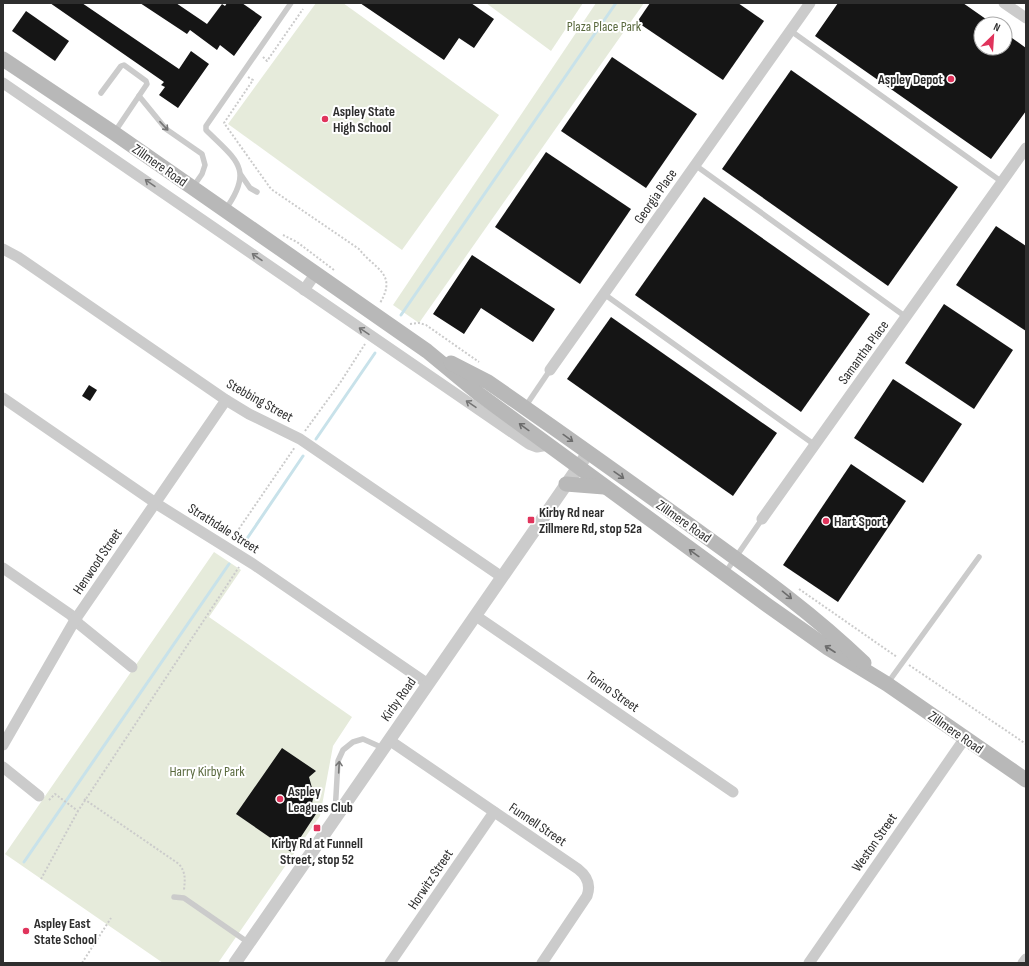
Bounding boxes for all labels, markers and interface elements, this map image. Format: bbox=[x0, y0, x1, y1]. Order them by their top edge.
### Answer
north arrow bbox=[973, 16, 1013, 56]
park label: Plaza Place Park bbox=[567, 18, 642, 35]
text: N bbox=[992, 20, 1003, 35]
place label: Aspley Depot bbox=[877, 71, 943, 88]
marker: Aspley Depot bbox=[946, 74, 956, 84]
place label: Aspley State High School bbox=[332, 103, 395, 136]
marker: Aspley State High School bbox=[320, 114, 330, 124]
one-way arrow bbox=[159, 121, 169, 131]
street label: Zillmere Road bbox=[129, 140, 191, 191]
street label: Georgia Place bbox=[630, 166, 680, 227]
one-way arrow bbox=[144, 179, 155, 187]
one-way arrow bbox=[251, 253, 262, 261]
street label: Samantha Place bbox=[835, 317, 892, 388]
one-way arrow bbox=[358, 327, 369, 335]
street label: Stebbing Street bbox=[224, 375, 296, 426]
one-way arrow bbox=[466, 400, 477, 408]
one-way arrow bbox=[519, 423, 530, 432]
one-way arrow bbox=[562, 434, 573, 442]
one-way arrow bbox=[614, 471, 625, 479]
street label: Zillmere Road bbox=[653, 496, 715, 547]
street label: Strathdale Street bbox=[185, 500, 263, 557]
place label: Kirby Rd near Zillmere Rd, stop 52a bbox=[539, 504, 642, 537]
place label: Hart Sport bbox=[834, 513, 887, 530]
marker: Kirby Rd near Zillmere Rd, stop 52a bbox=[526, 515, 536, 525]
marker: Hart Sport bbox=[821, 516, 831, 526]
street label: Henwood Street bbox=[69, 525, 126, 597]
one-way arrow bbox=[688, 549, 699, 557]
one-way arrow bbox=[781, 591, 792, 600]
one-way arrow bbox=[825, 645, 836, 653]
street label: Torino Street bbox=[583, 667, 642, 716]
street label: Kirby Road bbox=[377, 674, 420, 725]
street label: Zillmere Road bbox=[925, 707, 987, 758]
one-way arrow bbox=[335, 761, 342, 774]
park label: Harry Kirby Park bbox=[169, 763, 245, 780]
place label: Aspley Leagues Club bbox=[287, 783, 353, 816]
marker: Aspley Leagues Club bbox=[275, 794, 285, 804]
street label: Funnell Street bbox=[506, 799, 570, 850]
street label: Weston Street bbox=[848, 810, 901, 875]
marker: Kirby Rd at Funnell Street, stop 52 bbox=[312, 823, 322, 833]
place label: Kirby Rd at Funnell Street, stop 52 bbox=[271, 835, 363, 868]
street label: Horwitz Street bbox=[404, 846, 457, 913]
place label: Aspley East State School bbox=[33, 915, 97, 948]
marker: Aspley East State School bbox=[21, 926, 31, 936]

